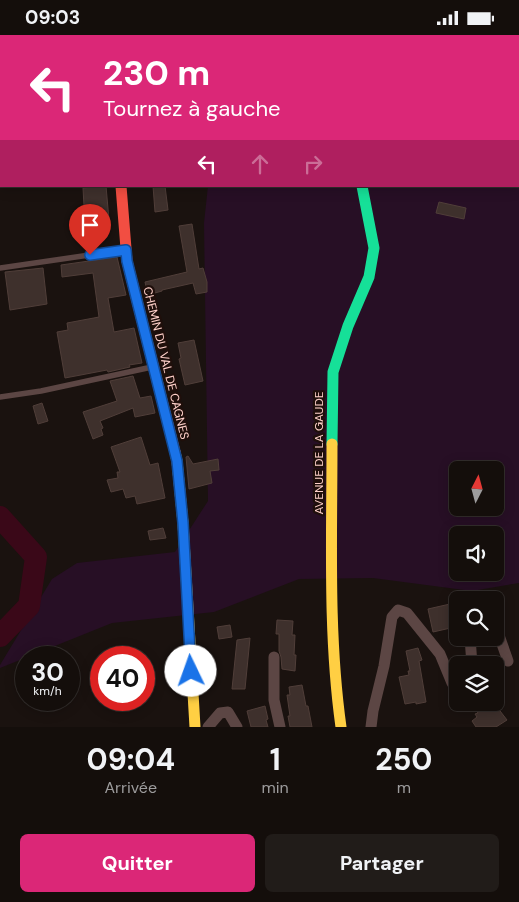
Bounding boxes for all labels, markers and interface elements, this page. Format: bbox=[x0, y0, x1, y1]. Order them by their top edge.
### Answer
text: 09:03 bbox=[25, 5, 80, 30]
text: 230 m bbox=[103, 50, 210, 96]
icon: left bbox=[20, 55, 85, 120]
text: Tournez à gauche bbox=[103, 94, 281, 123]
icon: left bbox=[193, 150, 221, 178]
icon: ahead bbox=[246, 150, 274, 178]
icon: right bbox=[299, 150, 327, 178]
pin bbox=[69, 204, 111, 255]
icon: arrive bbox=[76, 211, 104, 239]
street label: CHEMIN DU VAL DE CAGNES bbox=[139, 285, 193, 441]
street label: AVENUE DE LA GAUDE bbox=[311, 391, 327, 515]
north arrow bbox=[449, 461, 504, 516]
map controls bbox=[449, 461, 504, 711]
button: sound bbox=[449, 526, 504, 581]
button: search bbox=[449, 591, 504, 646]
position arrow bbox=[164, 644, 216, 696]
speed limit sign: 40 bbox=[90, 646, 155, 711]
text: 30 bbox=[31, 656, 64, 689]
button: layers bbox=[449, 656, 504, 711]
text: km/h bbox=[33, 683, 62, 699]
text: 09:04 bbox=[87, 740, 175, 779]
text: 1 bbox=[270, 740, 281, 779]
text: 250 bbox=[375, 740, 432, 779]
text: Arrivée bbox=[105, 777, 157, 798]
text: min bbox=[262, 777, 289, 798]
text: m bbox=[397, 777, 411, 798]
button: Quitter bbox=[20, 834, 255, 892]
button: Partager bbox=[265, 834, 499, 892]

